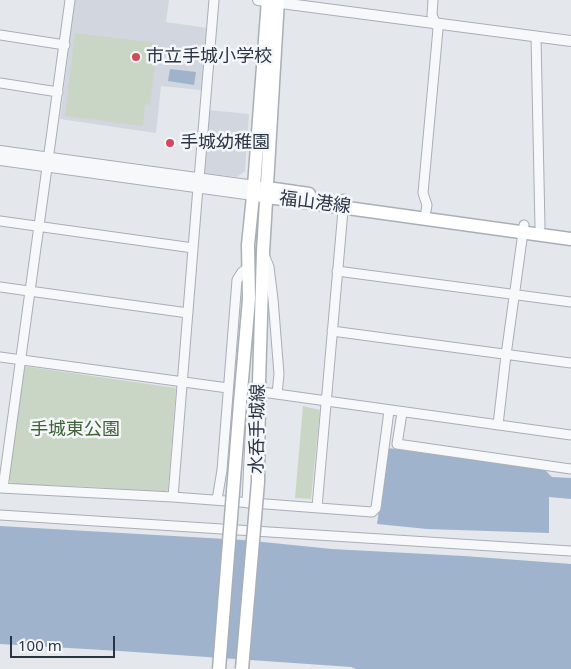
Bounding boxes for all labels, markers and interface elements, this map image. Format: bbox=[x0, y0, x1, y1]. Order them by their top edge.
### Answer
place label: 市立手城小学校 bbox=[146, 46, 272, 68]
marker: 市立手城小学校 bbox=[130, 51, 142, 63]
place label: 手城幼稚園 bbox=[180, 132, 270, 154]
marker: 手城幼稚園 bbox=[164, 137, 176, 149]
street label: 福山港線 bbox=[278, 188, 352, 218]
street label: 水呑手城線 bbox=[246, 384, 270, 474]
park label: 手城東公園 bbox=[30, 419, 120, 441]
scale bar bbox=[12, 626, 118, 658]
text: 100 m bbox=[18, 635, 62, 655]

